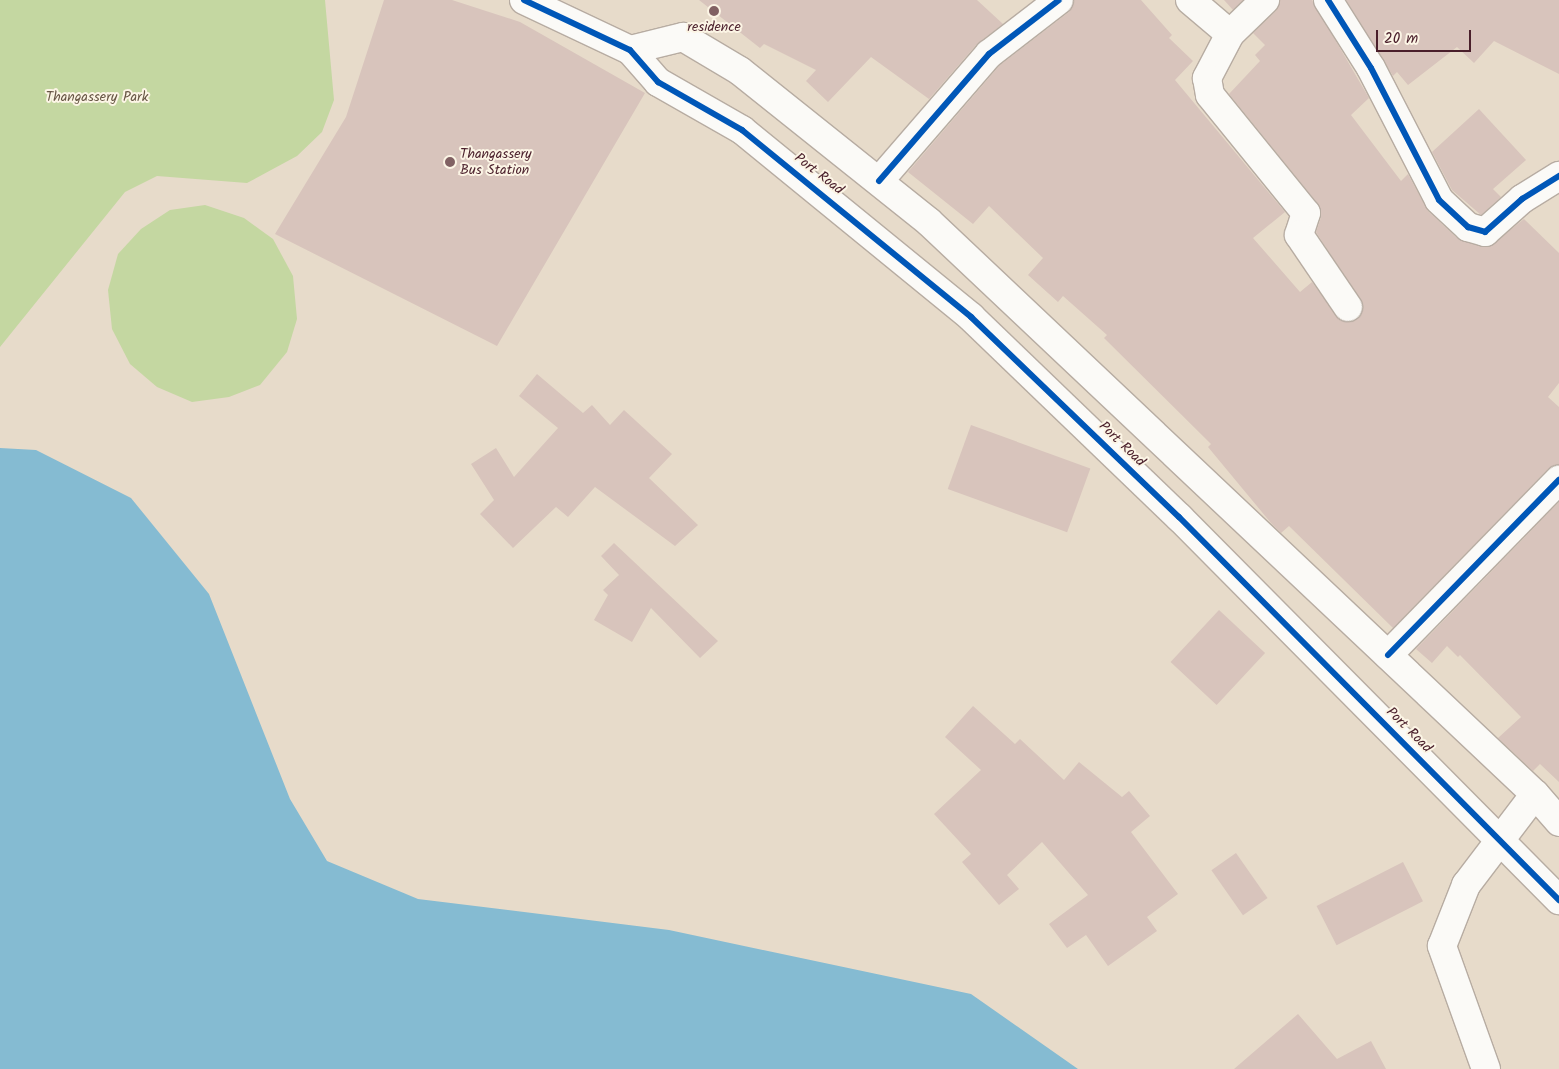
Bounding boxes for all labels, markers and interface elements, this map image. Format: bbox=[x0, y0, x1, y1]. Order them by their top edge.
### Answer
marker: residence bbox=[708, 5, 720, 17]
place label: residence bbox=[687, 19, 741, 35]
scale bar bbox=[1379, 20, 1474, 52]
text: 20 m bbox=[1384, 27, 1418, 51]
park label: Thangassery Park bbox=[46, 89, 148, 105]
place label: Thangassery Bus Station bbox=[460, 146, 532, 178]
street label: Port Road bbox=[791, 150, 847, 198]
marker: Thangassery Bus Station bbox=[444, 156, 456, 168]
street label: Port Road bbox=[1095, 418, 1149, 470]
street label: Port Road bbox=[1383, 704, 1435, 756]

